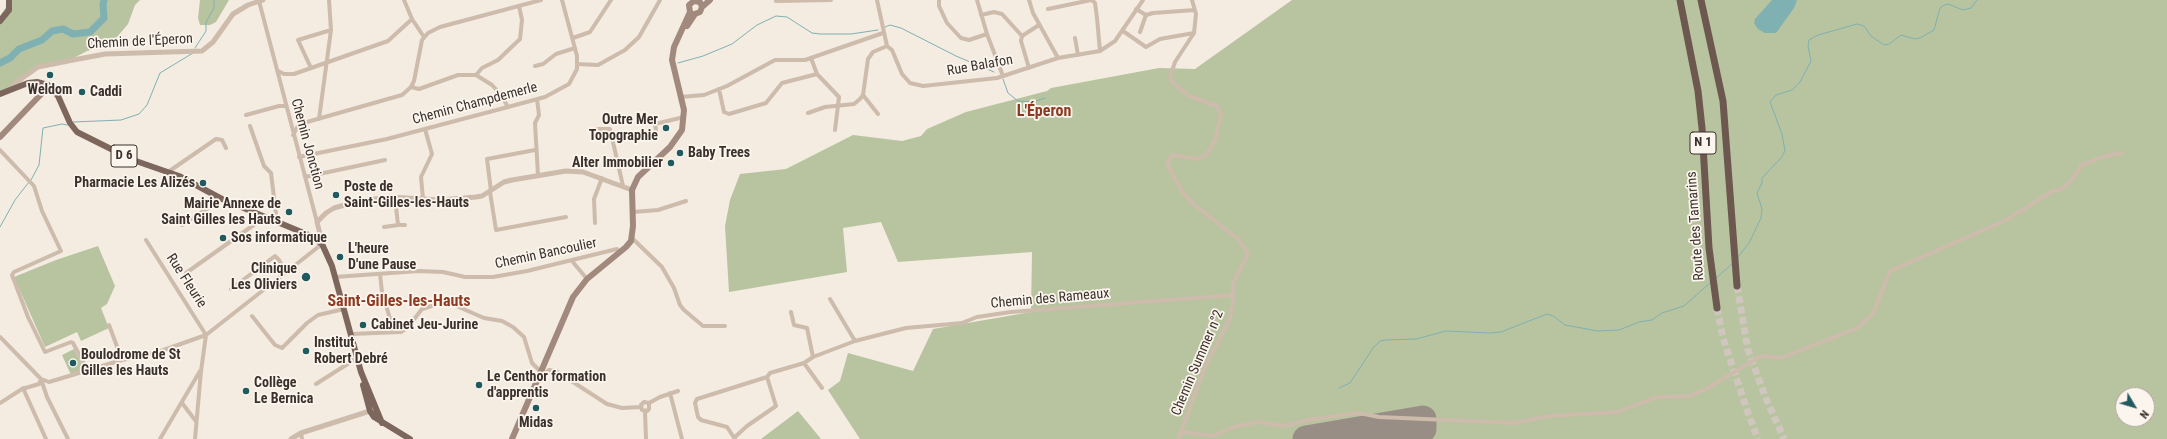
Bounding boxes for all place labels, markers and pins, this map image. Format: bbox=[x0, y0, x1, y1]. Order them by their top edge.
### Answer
marker: Weldom bbox=[45, 70, 55, 80]
place label: Weldom bbox=[28, 82, 72, 98]
place label: Caddi bbox=[90, 84, 122, 100]
marker: Caddi bbox=[77, 87, 87, 97]
place label: Outre Mer Topographie bbox=[589, 112, 658, 144]
marker: Outre Mer Topographie bbox=[661, 123, 671, 133]
place label: Baby Trees bbox=[688, 145, 750, 161]
marker: Baby Trees bbox=[675, 148, 685, 158]
place label: Alter Immobilier bbox=[572, 155, 663, 171]
marker: Alter Immobilier bbox=[666, 158, 676, 168]
place label: Pharmacie Les Alizés bbox=[74, 175, 195, 191]
marker: Pharmacie Les Alizés bbox=[198, 178, 208, 188]
place label: Poste de Saint-Gilles-les-Hauts bbox=[344, 179, 469, 212]
marker: Poste de Saint-Gilles-les-Hauts bbox=[331, 190, 341, 200]
place label: Mairie Annexe de Saint Gilles les Hauts bbox=[161, 196, 281, 228]
marker: Mairie Annexe de Saint Gilles les Hauts bbox=[284, 207, 294, 217]
place label: Sos informatique bbox=[231, 230, 327, 246]
marker: Sos informatique bbox=[218, 233, 228, 243]
place label: L'heure D'une Pause bbox=[348, 241, 416, 274]
marker: L'heure D'une Pause bbox=[335, 252, 345, 262]
place label: Clinique Les Oliviers bbox=[231, 261, 297, 294]
marker: Clinique Les Oliviers bbox=[300, 271, 312, 283]
place label: Cabinet Jeu-Jurine bbox=[371, 317, 478, 333]
marker: Cabinet Jeu-Jurine bbox=[358, 320, 368, 330]
place label: Institut Robert Debré bbox=[314, 335, 388, 368]
marker: Institut Robert Debré bbox=[301, 346, 311, 356]
place label: Boulodrome de St Gilles les Hauts bbox=[81, 347, 181, 380]
marker: Boulodrome de St Gilles les Hauts bbox=[68, 358, 78, 368]
place label: Le Centhor formation d'apprentis bbox=[487, 369, 606, 402]
place label: Collège Le Bernica bbox=[254, 375, 313, 408]
marker: Le Centhor formation d'apprentis bbox=[474, 380, 484, 390]
marker: Collège Le Bernica bbox=[241, 386, 251, 396]
marker: Midas bbox=[531, 403, 541, 413]
place label: Midas bbox=[519, 415, 553, 431]

